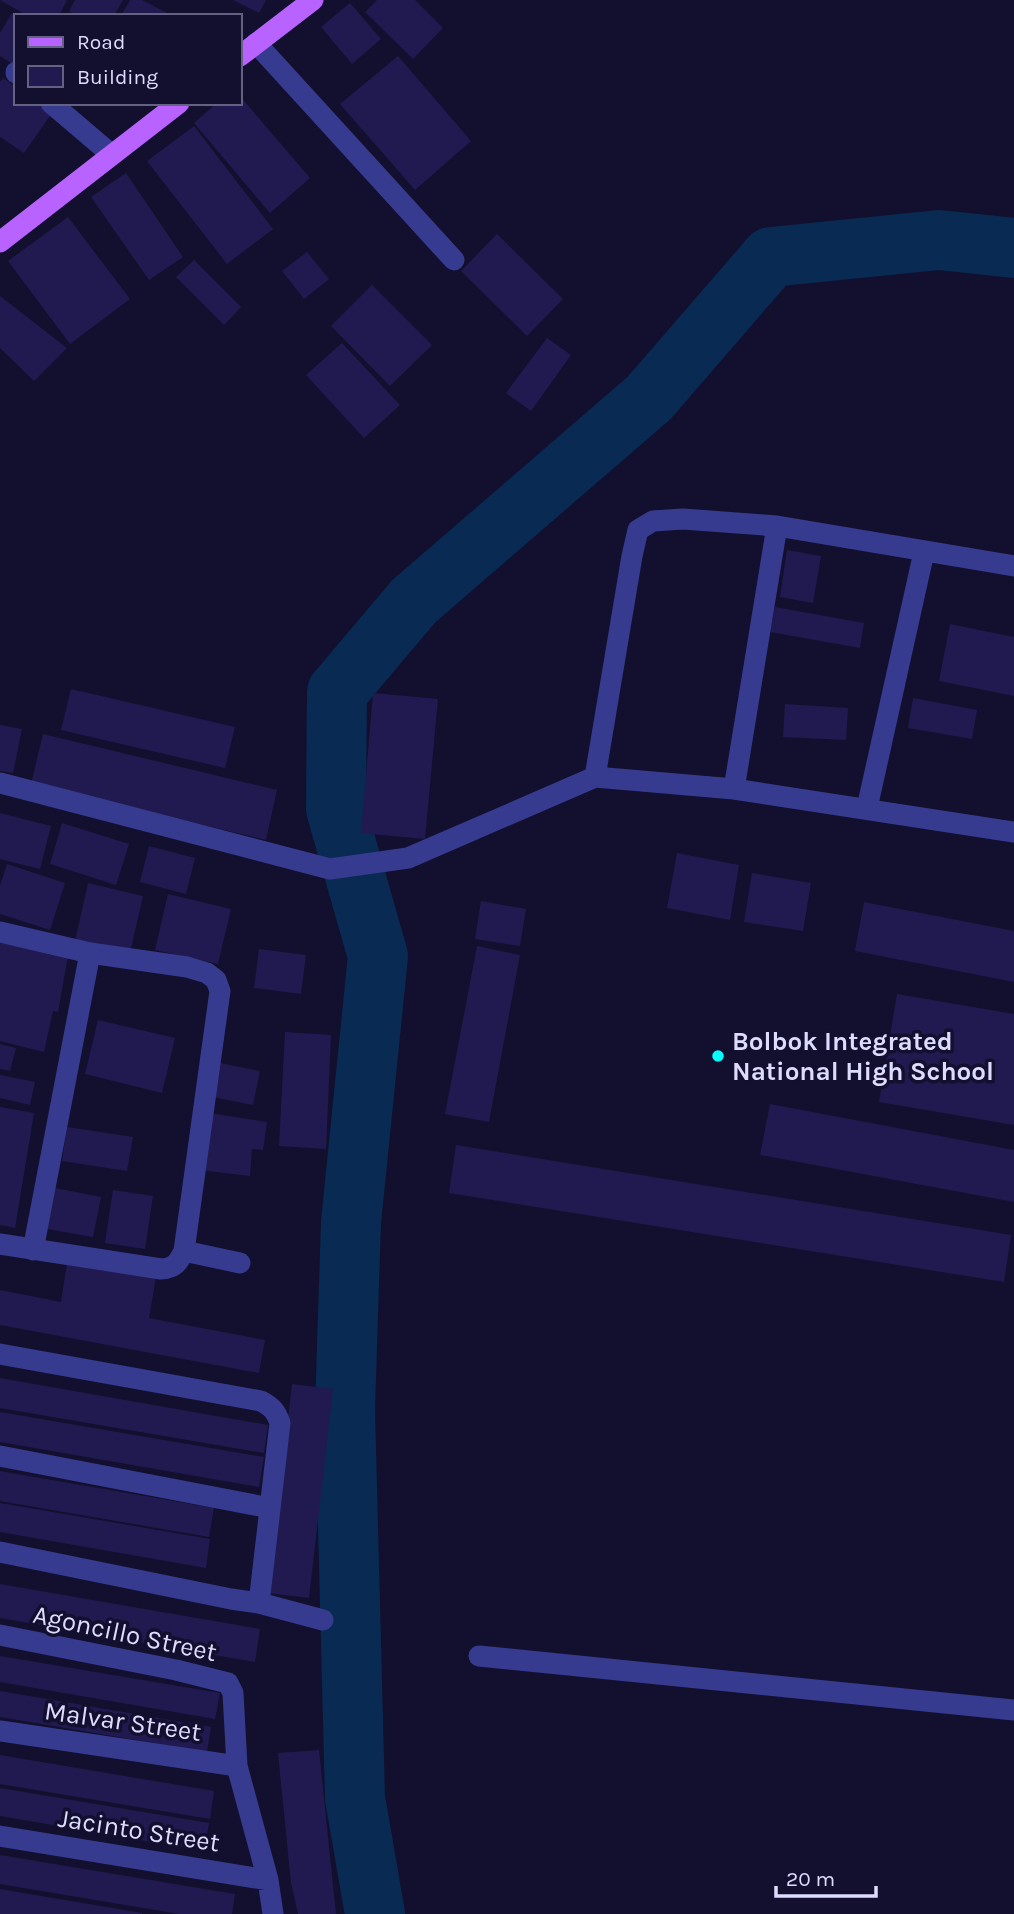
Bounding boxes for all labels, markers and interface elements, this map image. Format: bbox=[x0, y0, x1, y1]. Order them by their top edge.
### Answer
legend bbox=[14, 14, 242, 105]
text: Road bbox=[77, 30, 125, 54]
text: Building bbox=[77, 65, 158, 89]
place label: Bolbok Integrated National High School bbox=[732, 1026, 994, 1087]
marker: Bolbok Integrated National High School bbox=[710, 1048, 726, 1064]
street label: Agoncillo Street bbox=[30, 1599, 220, 1668]
street label: Malvar Street bbox=[43, 1695, 204, 1748]
street label: Jacinto Street bbox=[56, 1802, 222, 1859]
scale bar bbox=[776, 1854, 876, 1898]
text: 20 m bbox=[786, 1867, 835, 1891]

